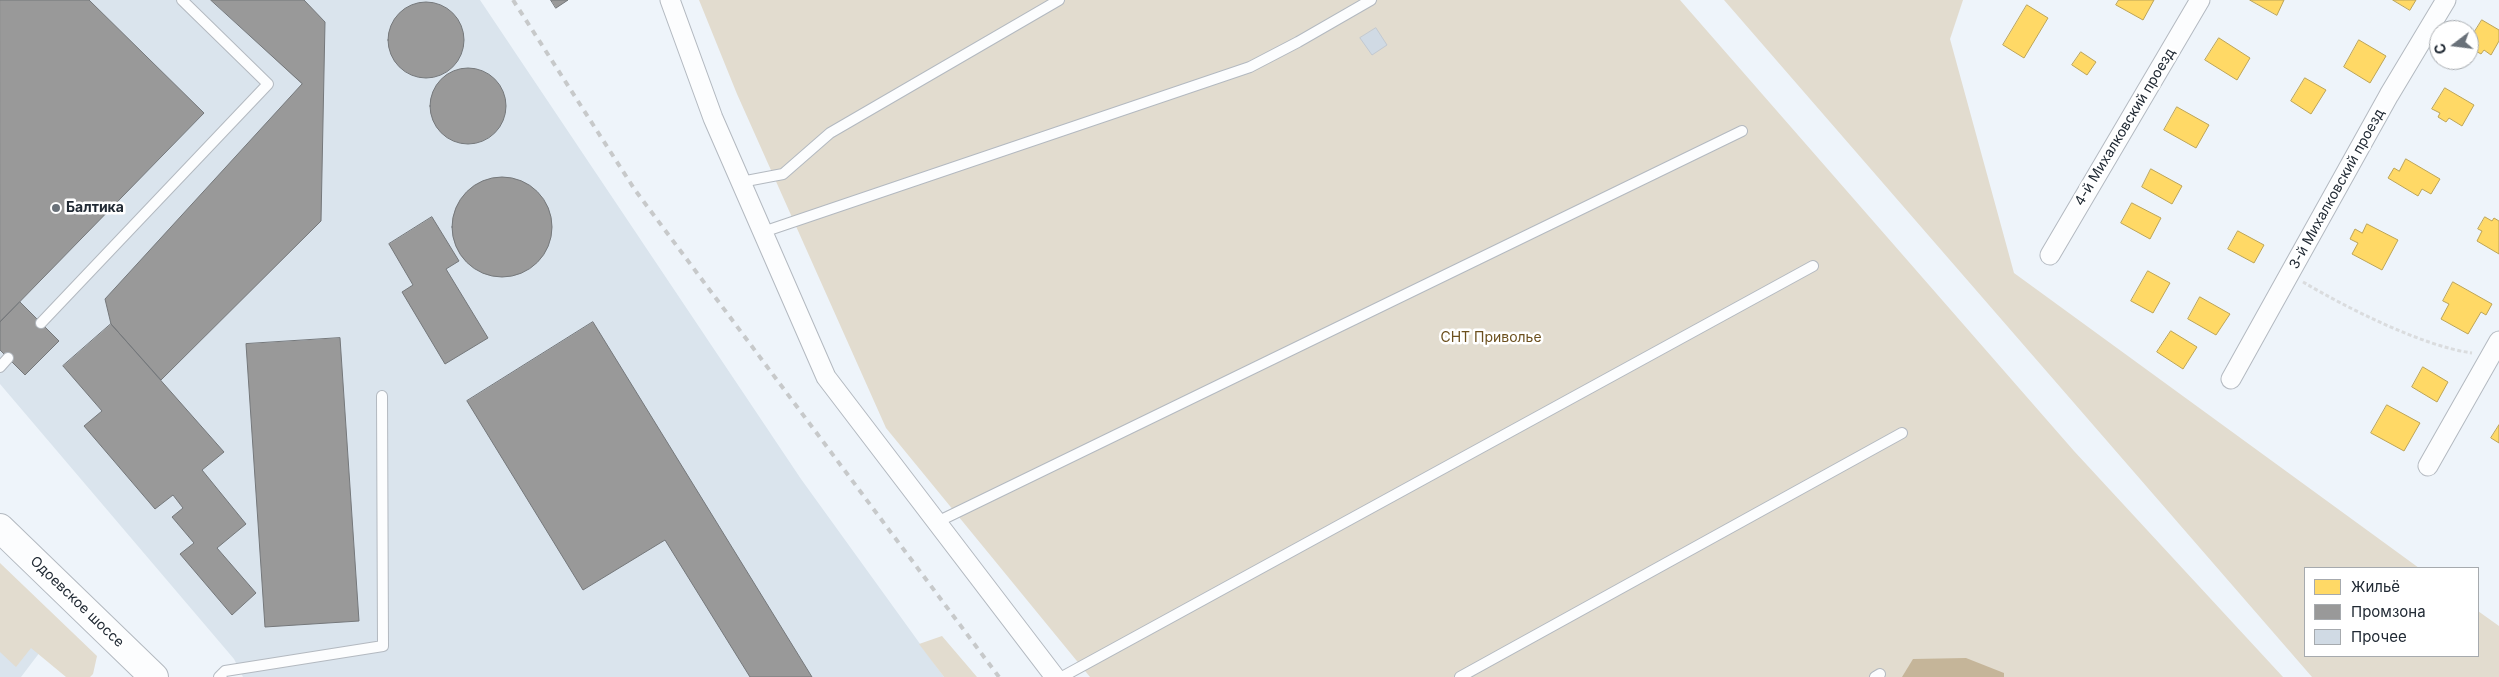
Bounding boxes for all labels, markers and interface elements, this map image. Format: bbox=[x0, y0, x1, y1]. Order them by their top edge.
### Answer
north arrow bbox=[2429, 20, 2479, 70]
text: С bbox=[2430, 42, 2450, 56]
street label: 4-й Михалковский проезд bbox=[2071, 45, 2179, 209]
street label: 3-й Михалковский проезд bbox=[2286, 106, 2388, 272]
place label: Балтика bbox=[66, 200, 124, 216]
marker: Балтика bbox=[50, 202, 62, 214]
park label: СНТ Приволье bbox=[1440, 330, 1542, 346]
street label: Одоевское шоссе bbox=[27, 553, 127, 651]
legend bbox=[2304, 567, 2479, 657]
text: Жильё bbox=[2351, 577, 2400, 596]
text: Промзона bbox=[2351, 602, 2426, 621]
text: Прочее bbox=[2351, 627, 2407, 646]

